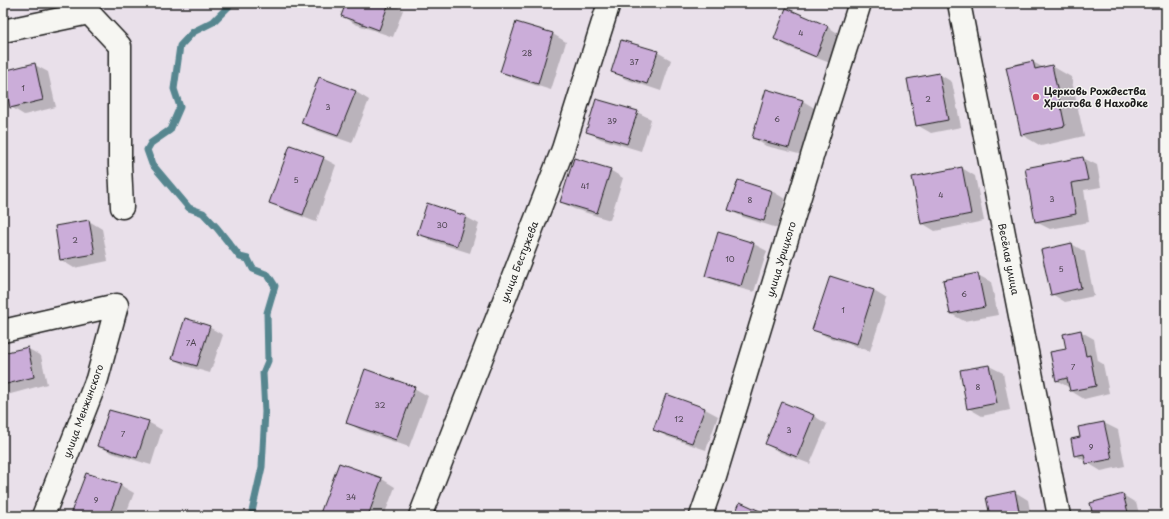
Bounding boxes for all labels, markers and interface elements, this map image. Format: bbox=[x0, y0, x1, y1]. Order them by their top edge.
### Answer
house number: 4 bbox=[798, 27, 804, 39]
house number: 28 bbox=[522, 47, 532, 59]
house number: 37 bbox=[629, 56, 639, 68]
house number: 1 bbox=[21, 82, 25, 94]
place label: Церковь Рождества Христова в Находке bbox=[1044, 83, 1148, 110]
marker: Церковь Рождества Христова в Находке bbox=[1031, 92, 1041, 102]
house number: 2 bbox=[925, 93, 931, 105]
house number: 3 bbox=[325, 101, 331, 113]
house number: 6 bbox=[774, 113, 780, 125]
house number: 39 bbox=[607, 115, 617, 127]
house number: 5 bbox=[293, 174, 299, 186]
house number: 41 bbox=[581, 180, 589, 192]
house number: 4 bbox=[938, 189, 944, 201]
house number: 3 bbox=[1049, 193, 1055, 205]
house number: 8 bbox=[748, 194, 753, 206]
street label: улица Бестужева bbox=[496, 218, 542, 304]
house number: 30 bbox=[436, 219, 448, 231]
street label: улица Урицкого bbox=[762, 219, 799, 299]
street label: Весёлая улица bbox=[995, 222, 1024, 297]
house number: 2 bbox=[72, 234, 78, 246]
house number: 10 bbox=[725, 253, 735, 265]
house number: 5 bbox=[1058, 263, 1064, 275]
house number: 6 bbox=[961, 288, 967, 300]
house number: 1 bbox=[841, 304, 845, 316]
house number: 7А bbox=[186, 337, 196, 349]
house number: 7 bbox=[1071, 361, 1076, 373]
street label: улица Менжинского bbox=[59, 362, 107, 460]
house number: 8 bbox=[976, 381, 981, 393]
house number: 32 bbox=[375, 399, 386, 411]
house number: 12 bbox=[674, 413, 684, 425]
house number: 3 bbox=[786, 424, 792, 436]
house number: 7 bbox=[121, 428, 126, 440]
house number: 9 bbox=[1089, 441, 1094, 453]
house number: 34 bbox=[346, 491, 356, 503]
house number: 9 bbox=[94, 494, 99, 506]

